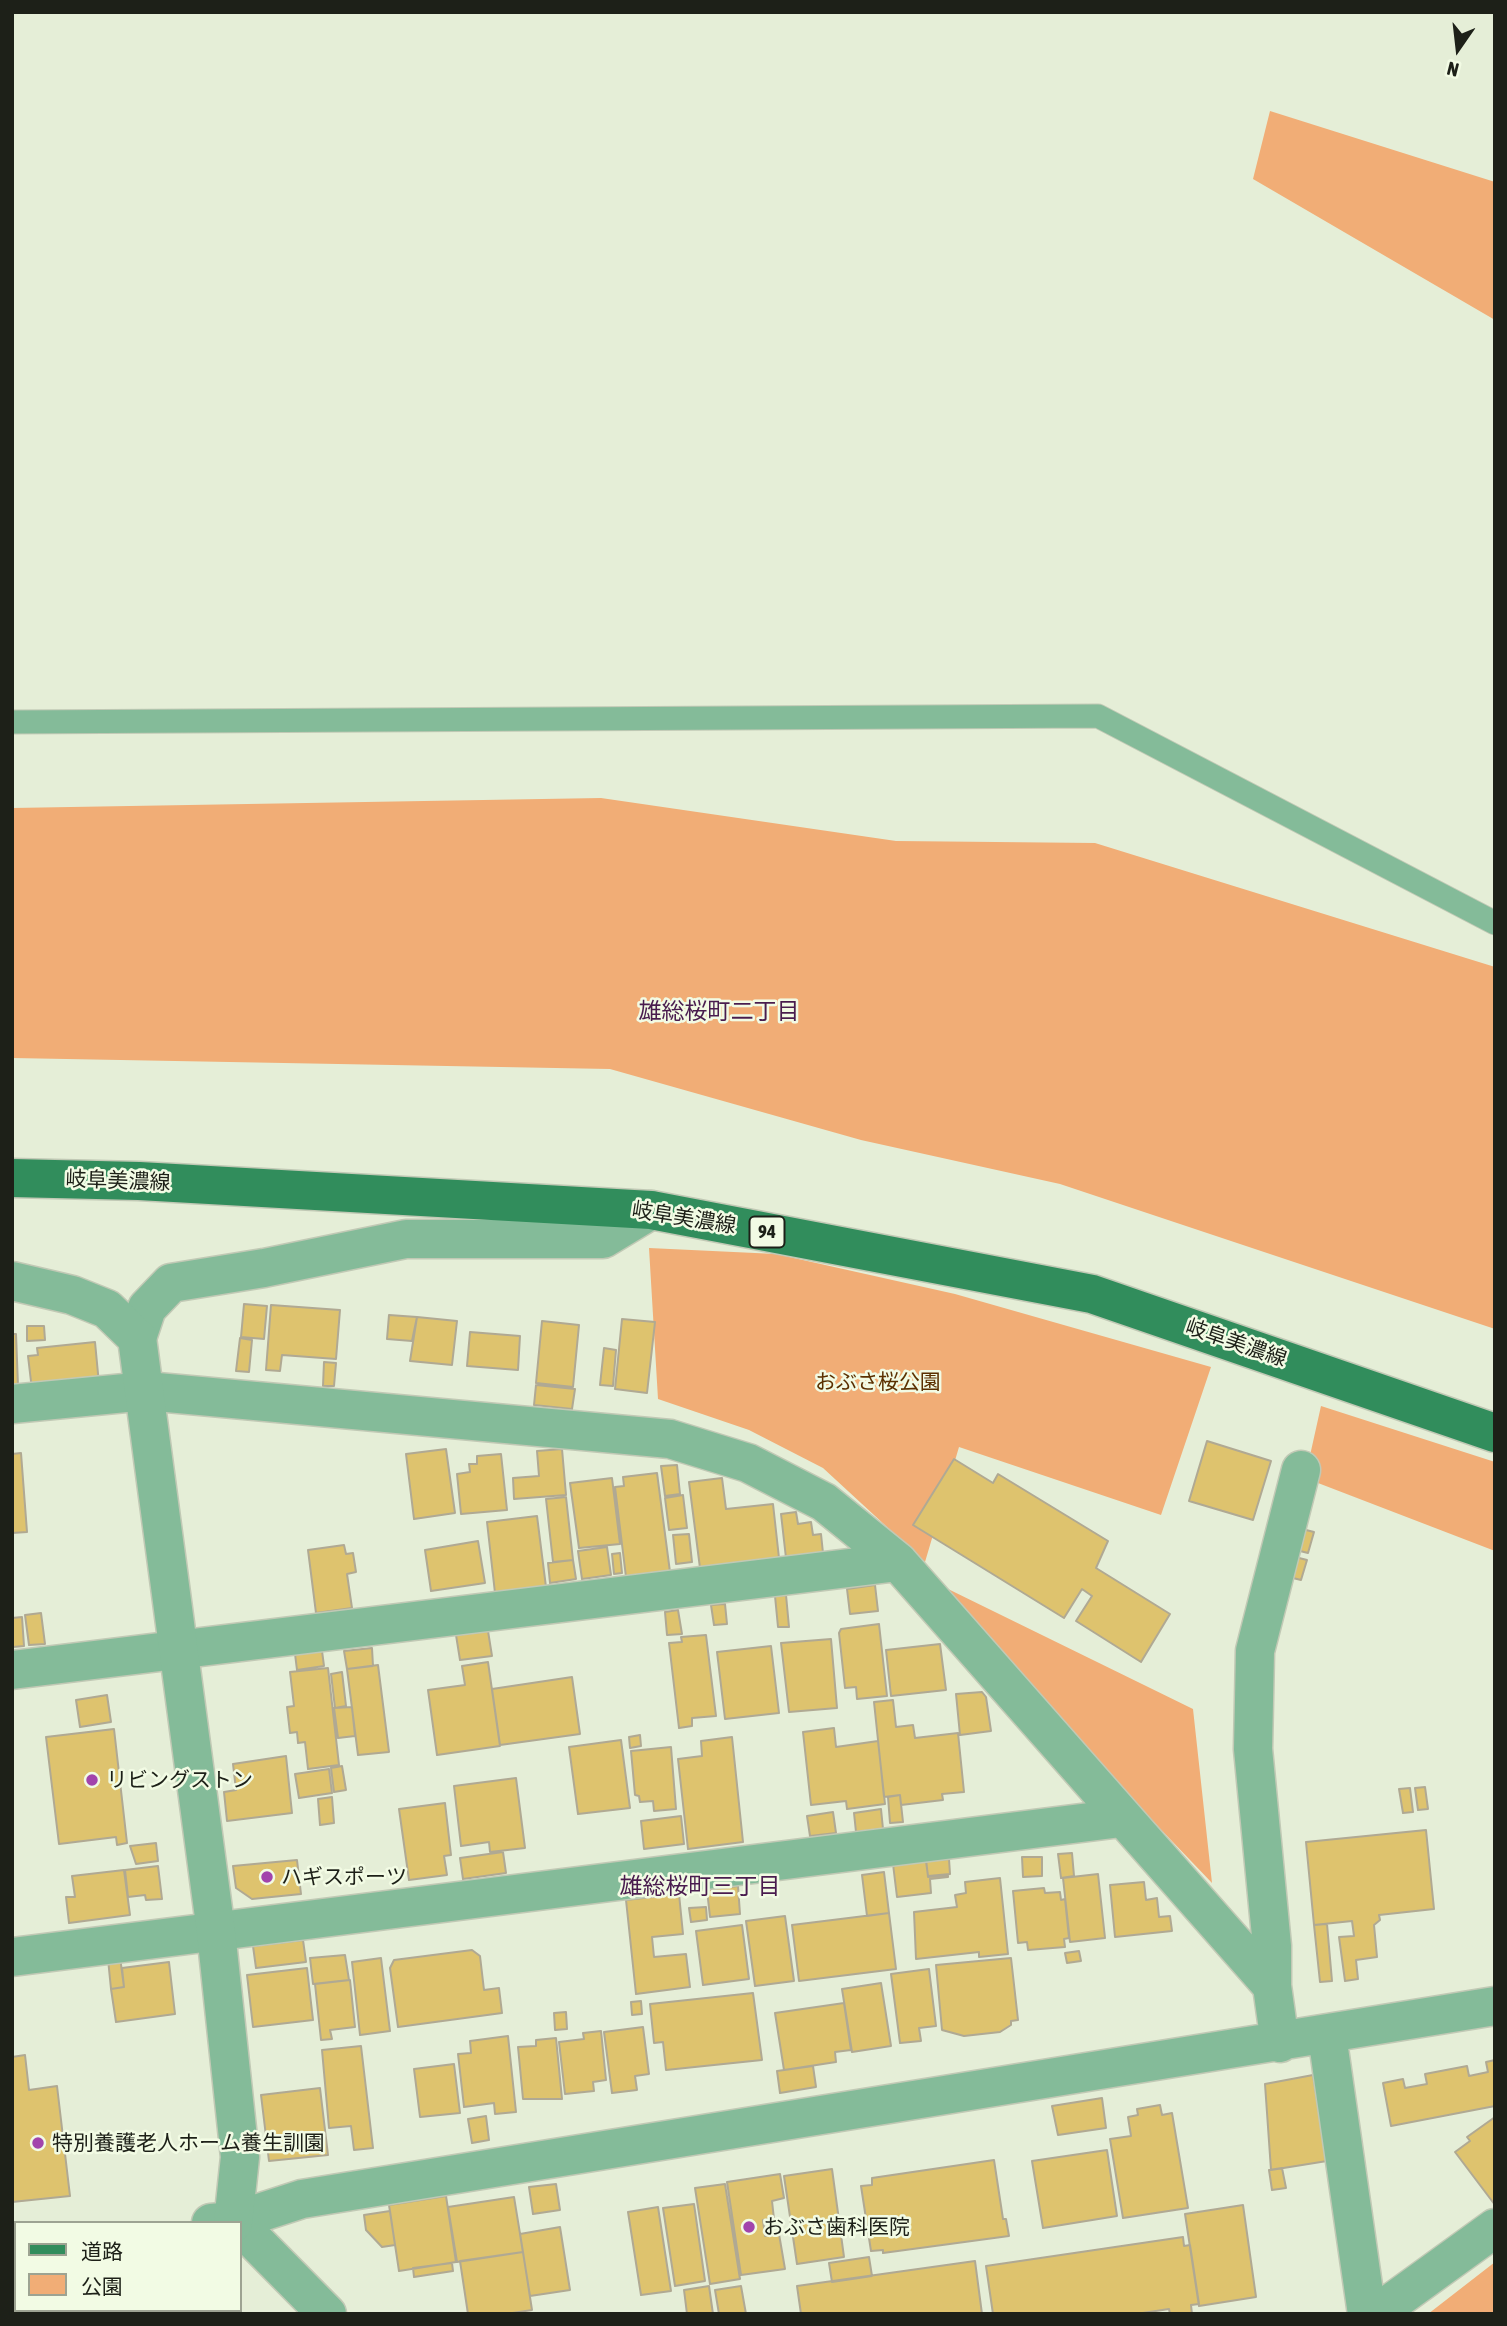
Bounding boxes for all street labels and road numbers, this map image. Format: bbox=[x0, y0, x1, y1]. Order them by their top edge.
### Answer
street label: 岐阜美濃線 bbox=[65, 1167, 171, 1195]
street label: 岐阜美濃線 bbox=[630, 1197, 738, 1239]
road number: 94 bbox=[750, 1216, 784, 1248]
street label: 岐阜美濃線 bbox=[1182, 1314, 1290, 1372]

